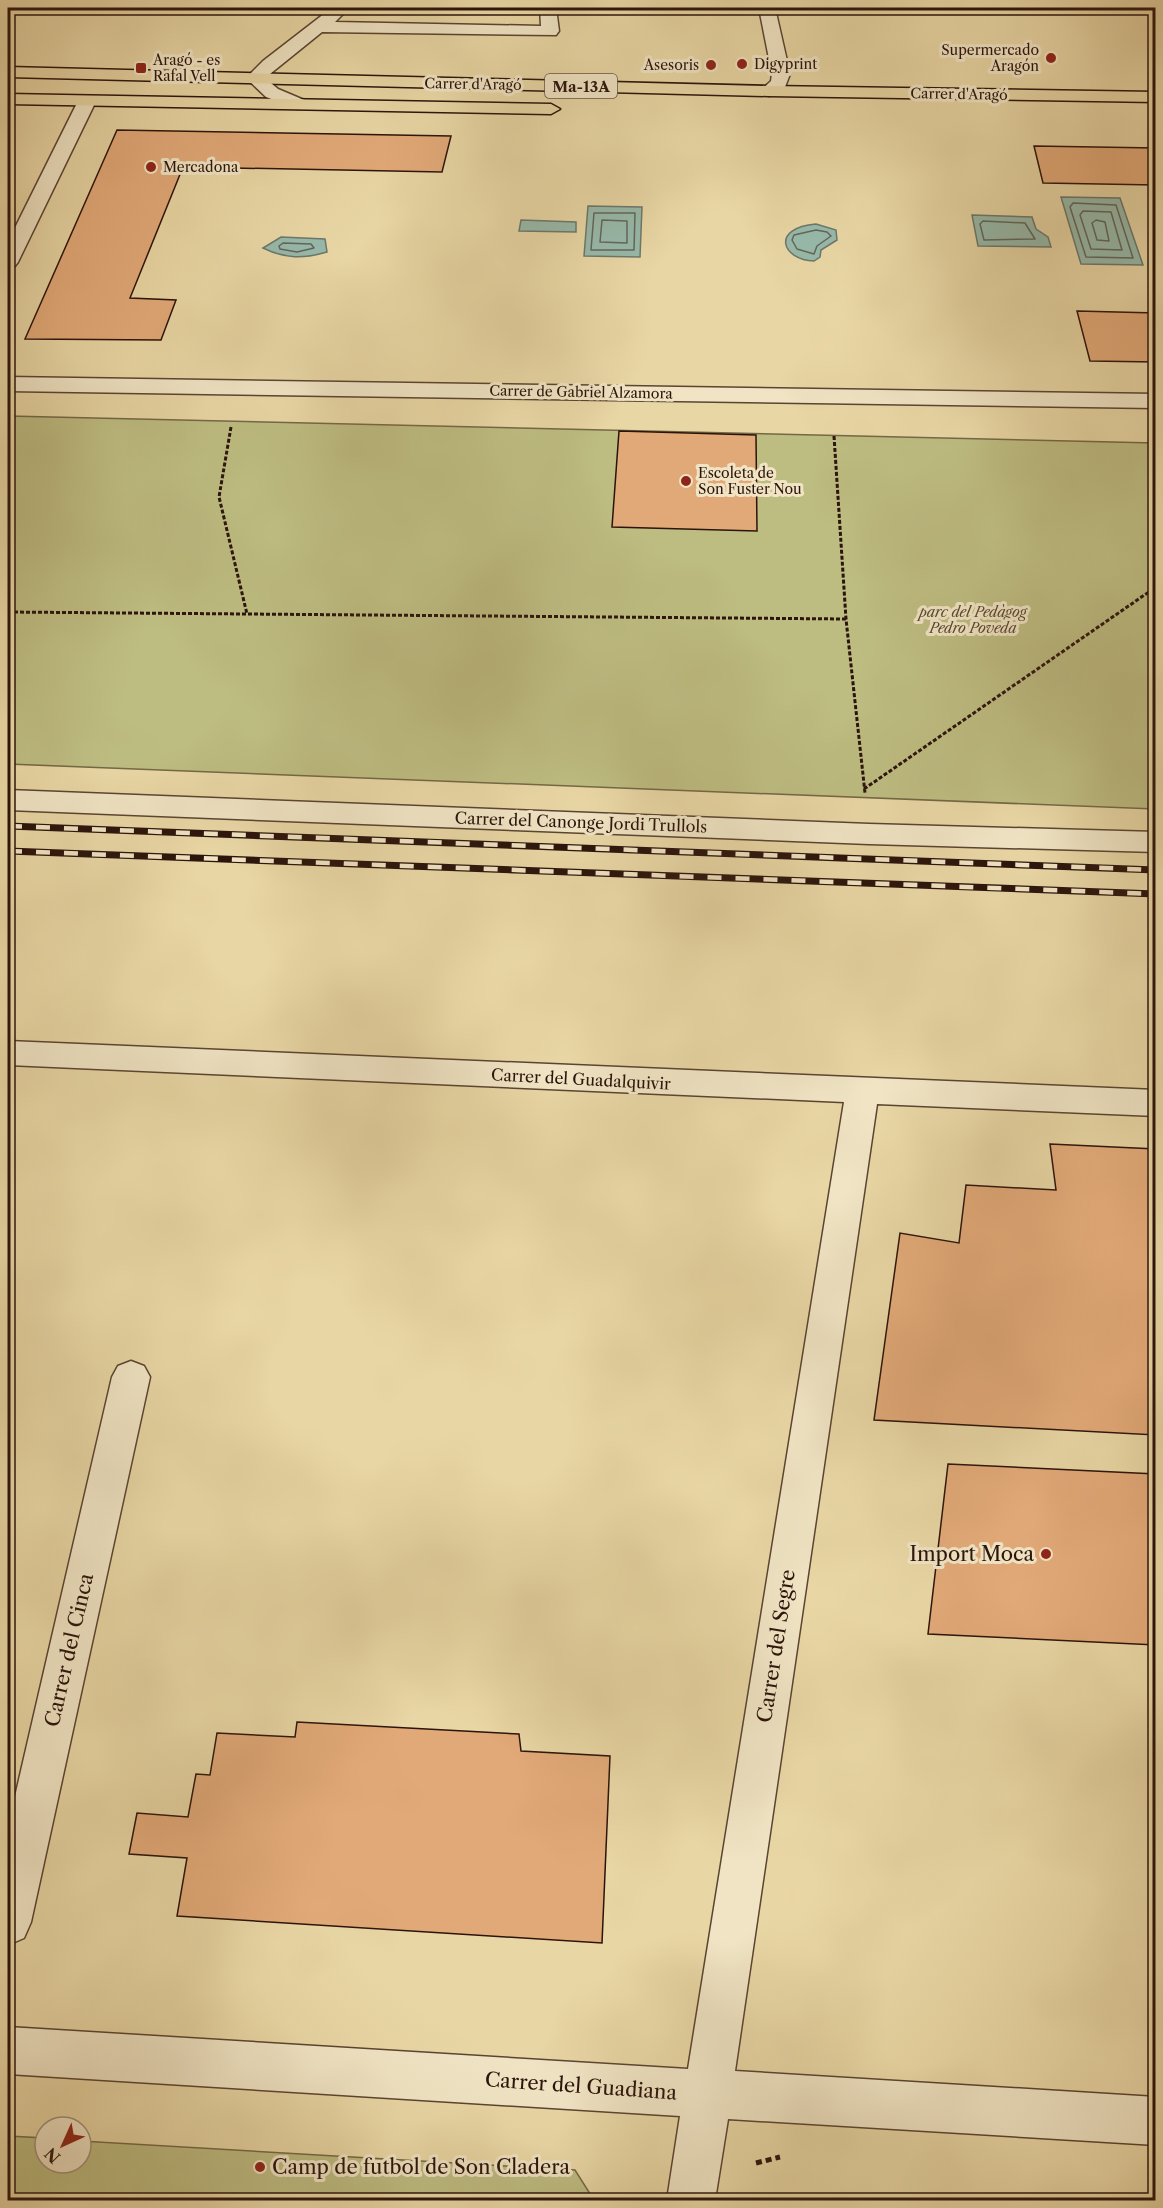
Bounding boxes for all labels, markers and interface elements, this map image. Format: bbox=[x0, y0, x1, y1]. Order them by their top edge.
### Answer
place label: Supermercado Aragón bbox=[941, 41, 1039, 75]
place label: Aragó - es Rafal Vell bbox=[152, 51, 220, 85]
marker: Supermercado Aragón bbox=[1044, 51, 1058, 65]
place label: Digyprint bbox=[754, 55, 817, 73]
place label: Asesoris bbox=[643, 56, 699, 74]
marker: Digyprint bbox=[735, 57, 749, 71]
marker: Asesoris bbox=[704, 58, 718, 72]
marker: Aragó - es Rafal Vell bbox=[134, 61, 148, 75]
street label: Carrer d'Aragó bbox=[424, 74, 522, 94]
road number: Ma-13A bbox=[545, 74, 617, 98]
street label: Carrer d'Aragó bbox=[910, 84, 1008, 104]
place label: Mercadona bbox=[163, 158, 239, 176]
marker: Mercadona bbox=[144, 160, 158, 174]
street label: Carrer de Gabriel Alzamora bbox=[489, 381, 673, 403]
place label: Escoleta de Son Fuster Nou bbox=[698, 464, 802, 498]
marker: Escoleta de Son Fuster Nou bbox=[679, 474, 693, 488]
park label: parc del Pedàgog Pedro Poveda bbox=[916, 603, 1029, 637]
street label: Carrer del Canonge Jordi Trullols bbox=[454, 808, 708, 836]
street label: Carrer del Guadalquivir bbox=[491, 1064, 672, 1094]
place label: Import Moca bbox=[909, 1542, 1034, 1566]
marker: Import Moca bbox=[1039, 1547, 1053, 1561]
street label: Carrer del Segre bbox=[752, 1568, 800, 1724]
street label: Carrer del Cinca bbox=[40, 1570, 98, 1729]
street label: Carrer del Guadiana bbox=[484, 2067, 678, 2105]
north arrow bbox=[33, 2115, 93, 2175]
text: N bbox=[40, 2144, 64, 2168]
place label: Camp de futbol de Son Cladera bbox=[272, 2155, 571, 2179]
marker: Camp de futbol de Son Cladera bbox=[253, 2160, 267, 2174]

